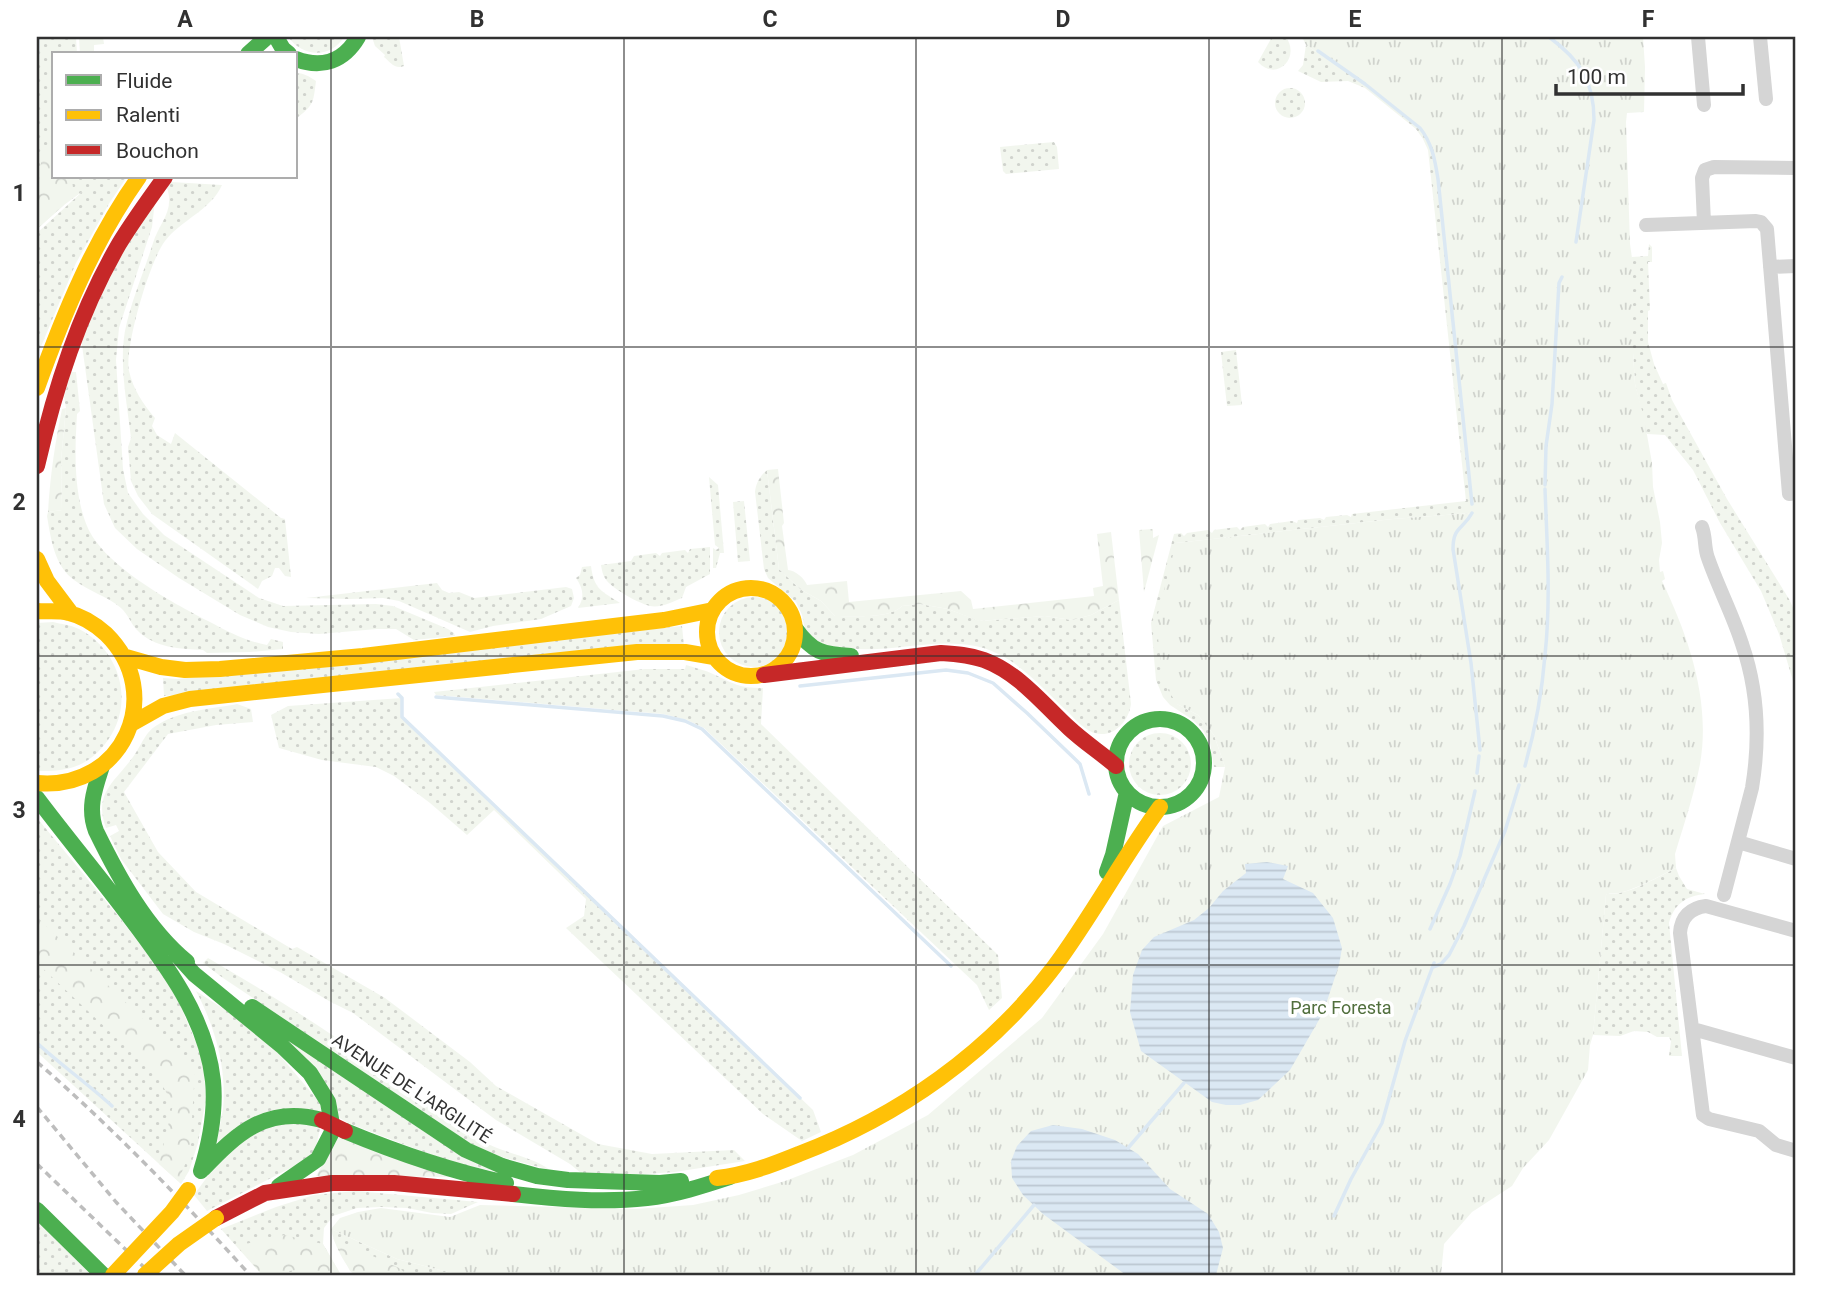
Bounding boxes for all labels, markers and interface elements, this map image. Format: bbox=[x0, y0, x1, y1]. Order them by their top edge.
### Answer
text: A bbox=[177, 6, 193, 33]
text: B bbox=[470, 6, 484, 33]
text: C bbox=[762, 6, 778, 33]
text: D bbox=[1056, 6, 1070, 33]
text: E bbox=[1349, 6, 1362, 33]
text: F bbox=[1642, 6, 1655, 33]
legend bbox=[52, 52, 298, 178]
scale bar bbox=[1556, 52, 1744, 96]
text: 100 m bbox=[1567, 65, 1626, 89]
text: Fluide bbox=[116, 69, 172, 93]
text: Ralenti bbox=[116, 103, 180, 127]
text: Bouchon bbox=[116, 139, 199, 163]
text: 1 bbox=[12, 180, 26, 207]
text: 2 bbox=[12, 489, 26, 516]
text: 3 bbox=[12, 797, 26, 824]
park label: Parc Foresta bbox=[1290, 997, 1392, 1018]
street label: AVENUE DE L'ARGILITÉ bbox=[329, 1029, 495, 1147]
text: 4 bbox=[12, 1106, 26, 1133]

